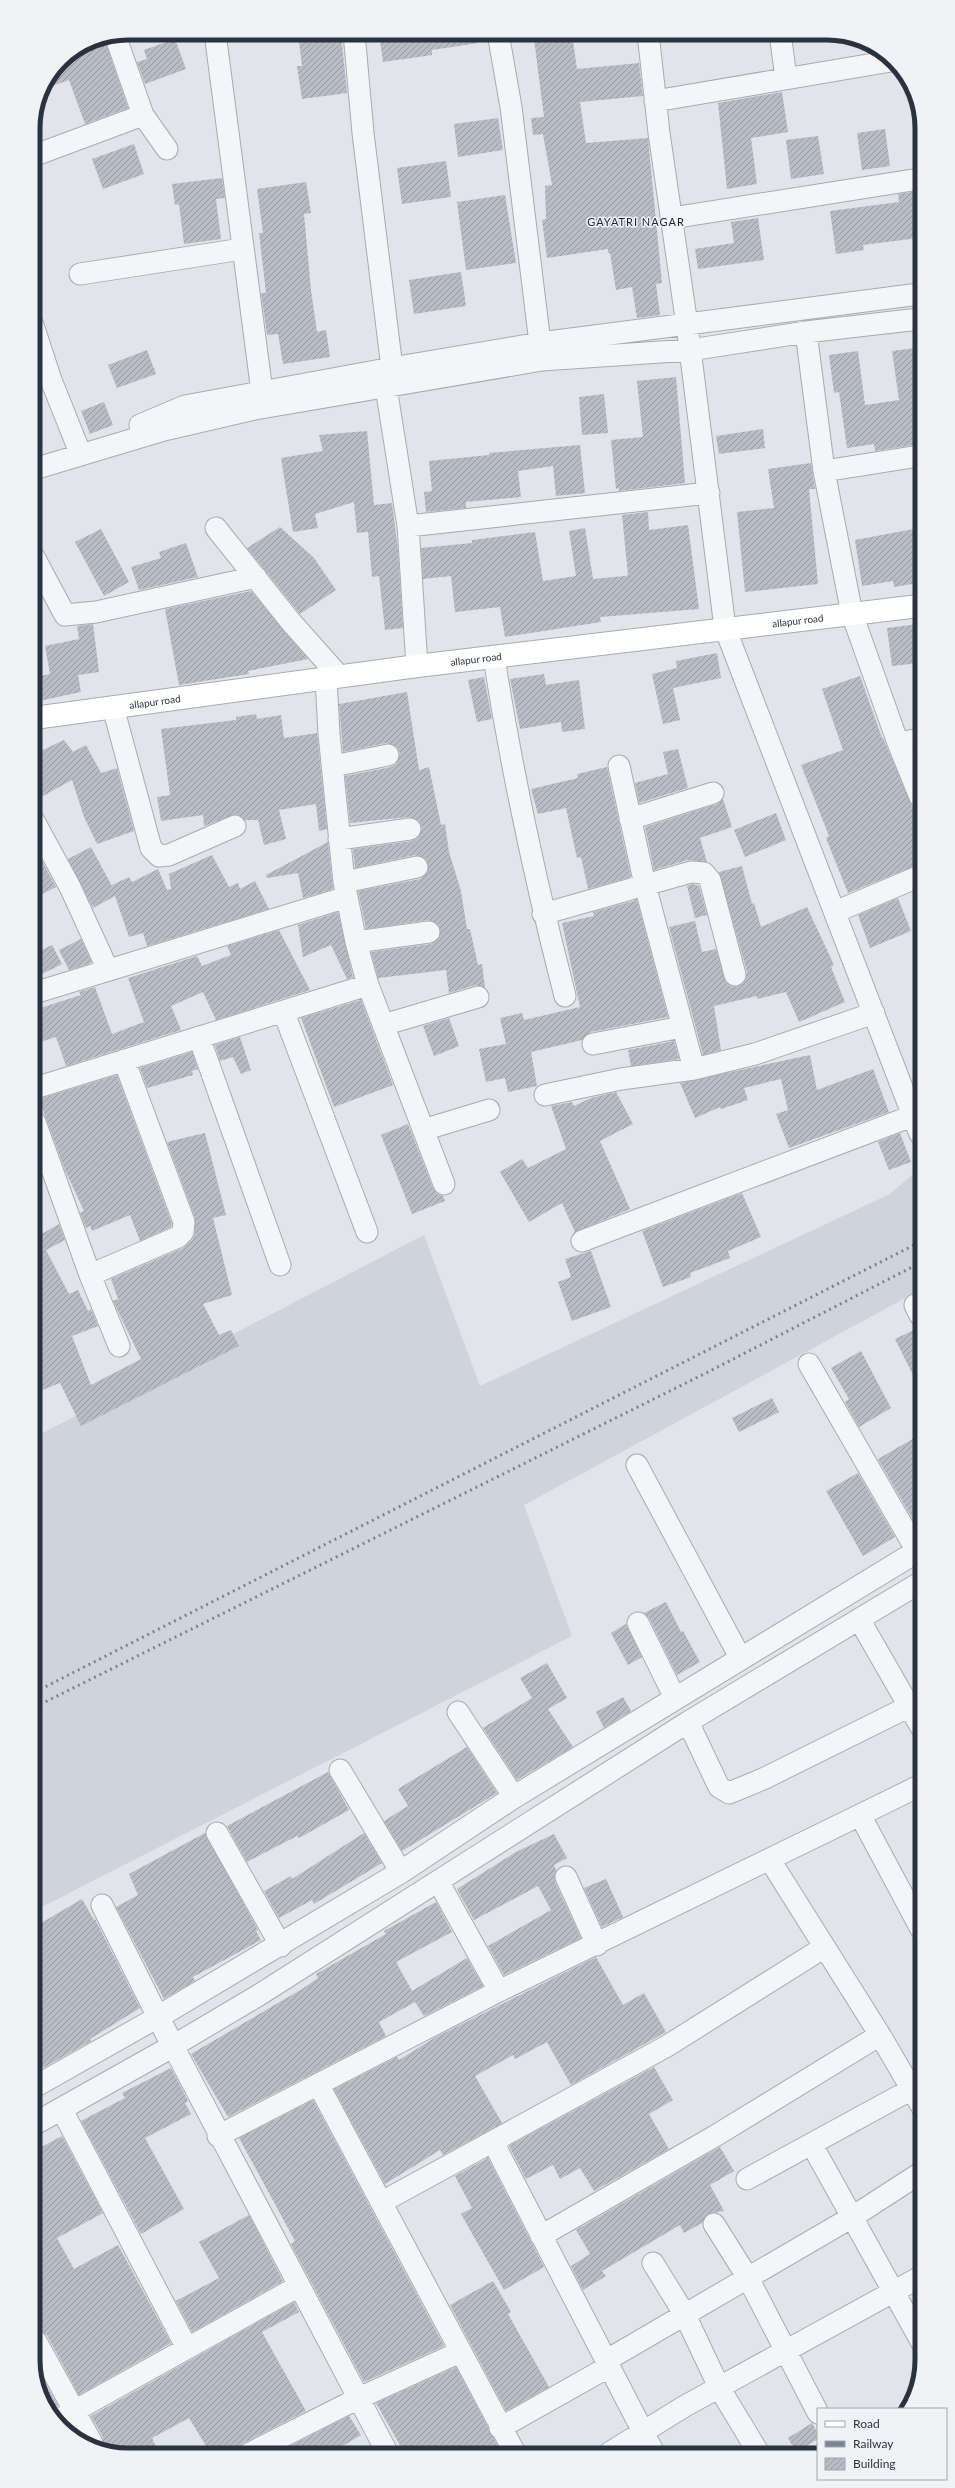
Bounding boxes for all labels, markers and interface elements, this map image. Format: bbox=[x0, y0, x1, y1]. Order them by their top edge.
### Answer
district label: GAYATRI NAGAR bbox=[587, 215, 685, 228]
street label: allapur road bbox=[771, 611, 824, 630]
street label: allapur road bbox=[450, 650, 502, 668]
street label: allapur road bbox=[129, 692, 181, 711]
legend bbox=[817, 2408, 947, 2480]
text: Road bbox=[853, 2416, 880, 2431]
text: Railway bbox=[853, 2436, 894, 2451]
text: Building bbox=[853, 2456, 896, 2471]

